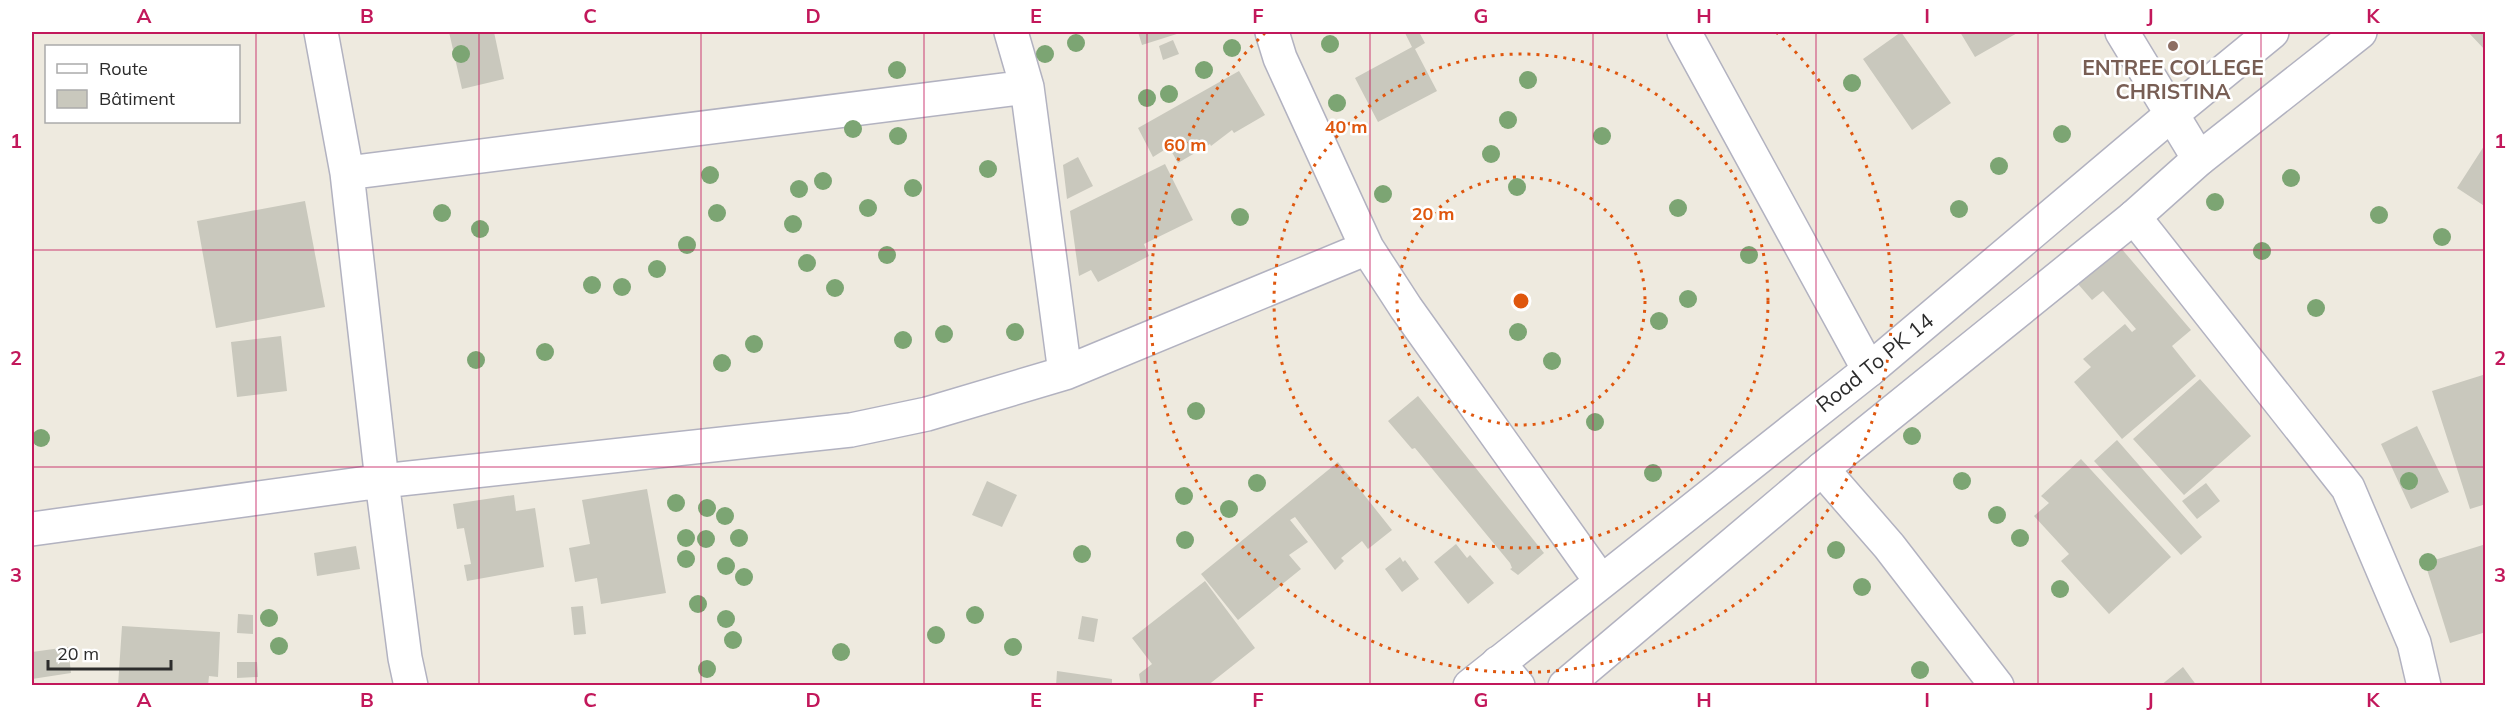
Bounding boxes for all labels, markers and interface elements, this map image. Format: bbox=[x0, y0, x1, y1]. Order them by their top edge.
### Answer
text: A bbox=[137, 3, 152, 28]
text: B bbox=[360, 3, 374, 28]
text: C bbox=[583, 3, 597, 28]
text: D bbox=[805, 3, 821, 28]
text: E bbox=[1030, 3, 1042, 28]
text: F bbox=[1252, 3, 1264, 28]
text: G bbox=[1474, 3, 1488, 28]
text: H bbox=[1696, 3, 1712, 28]
text: I bbox=[1924, 3, 1930, 28]
text: J bbox=[2146, 3, 2154, 28]
text: K bbox=[2366, 3, 2380, 28]
marker: ENTREE COLLEGE CHRISTINA bbox=[2166, 39, 2180, 53]
legend bbox=[45, 45, 240, 123]
place label: ENTREE COLLEGE CHRISTINA bbox=[2082, 54, 2264, 104]
text: Route bbox=[99, 57, 148, 80]
text: Bâtiment bbox=[99, 87, 175, 110]
text: 40 m bbox=[1325, 115, 1367, 138]
text: 1 bbox=[10, 128, 22, 153]
text: 1 bbox=[2494, 128, 2506, 153]
text: 60 m bbox=[1164, 133, 1206, 156]
text: 20 m bbox=[1412, 202, 1454, 225]
centre of rings bbox=[1511, 291, 1531, 311]
street label: Road To PK 14 bbox=[1811, 307, 1938, 417]
text: 2 bbox=[10, 345, 22, 370]
text: 2 bbox=[2494, 345, 2506, 370]
text: 3 bbox=[10, 562, 22, 587]
text: 3 bbox=[2494, 562, 2506, 587]
scale bar bbox=[48, 633, 171, 671]
text: 20 m bbox=[57, 642, 99, 665]
text: A bbox=[137, 687, 152, 712]
text: B bbox=[360, 687, 374, 712]
text: C bbox=[583, 687, 597, 712]
text: D bbox=[805, 687, 821, 712]
text: E bbox=[1030, 687, 1042, 712]
text: F bbox=[1252, 687, 1264, 712]
text: G bbox=[1474, 687, 1488, 712]
text: H bbox=[1696, 687, 1712, 712]
text: I bbox=[1924, 687, 1930, 712]
text: J bbox=[2146, 687, 2154, 712]
text: K bbox=[2366, 687, 2380, 712]

